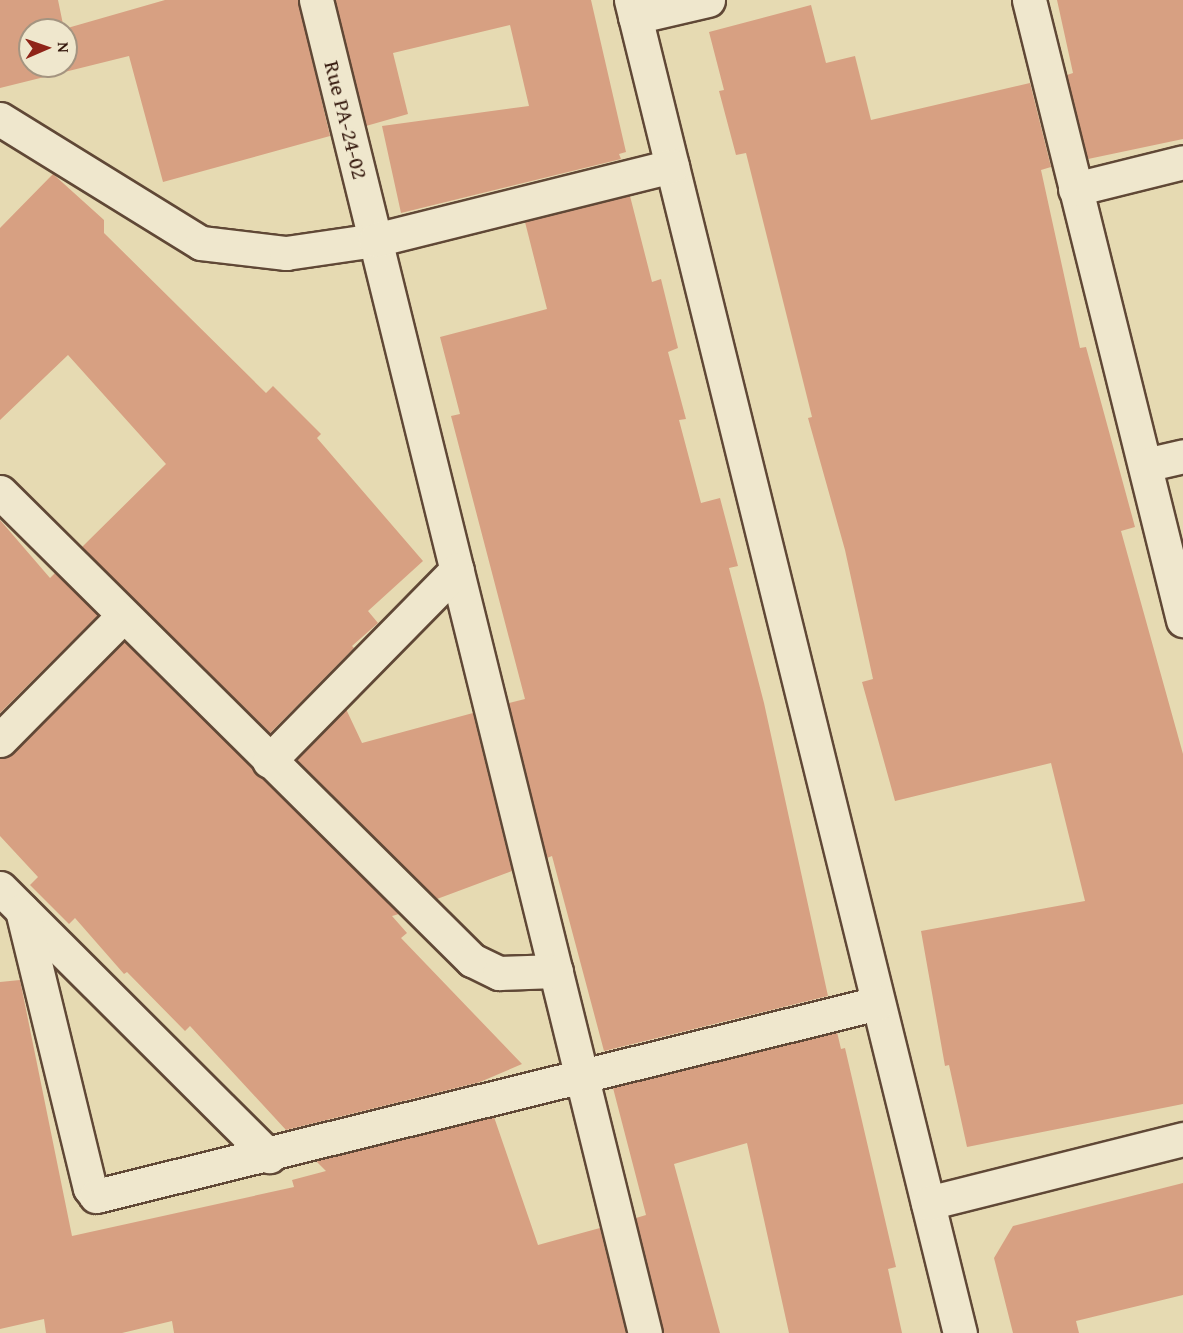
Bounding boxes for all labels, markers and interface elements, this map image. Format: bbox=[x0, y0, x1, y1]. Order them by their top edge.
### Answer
north arrow bbox=[18, 18, 78, 78]
text: N bbox=[52, 42, 76, 53]
street label: Rue PA-24-02 bbox=[319, 58, 373, 182]

